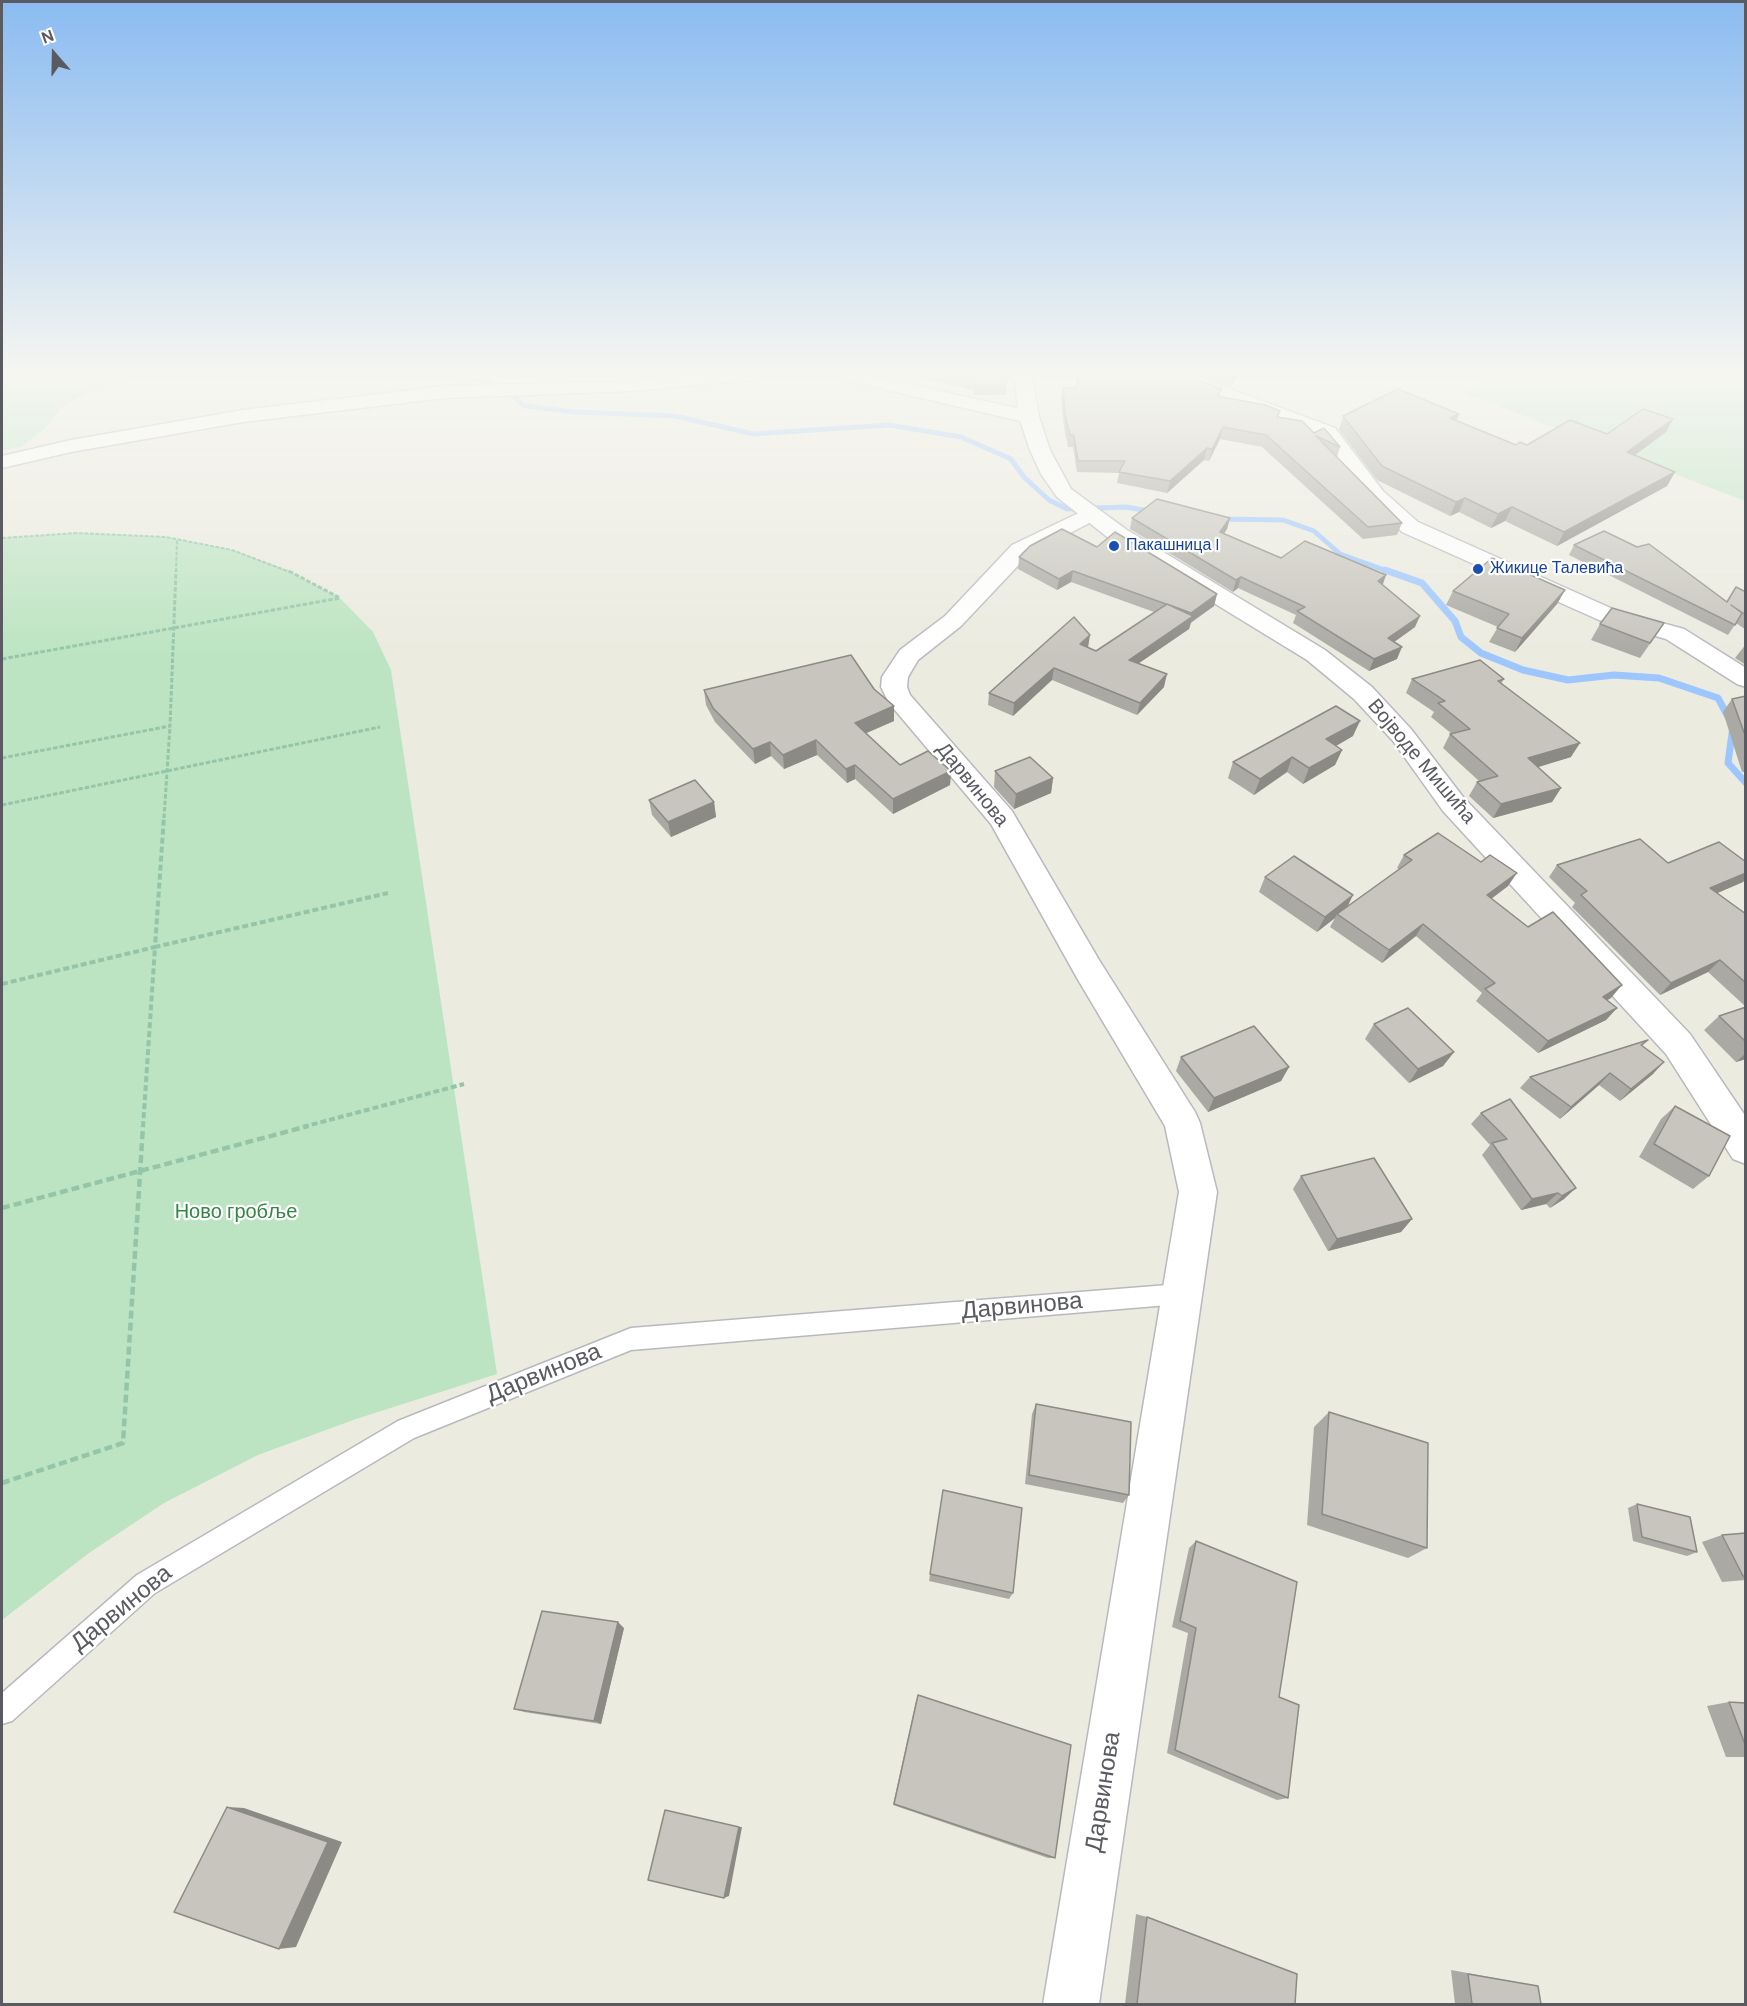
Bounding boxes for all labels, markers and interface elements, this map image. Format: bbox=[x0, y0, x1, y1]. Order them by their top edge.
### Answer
north arrow bbox=[24, 24, 84, 84]
text: N bbox=[39, 25, 57, 48]
place label: Пакашница I bbox=[1126, 536, 1219, 556]
marker: Пакашница I bbox=[1107, 539, 1121, 553]
place label: Жикице Талевића bbox=[1490, 559, 1623, 579]
marker: Жикице Талевића bbox=[1471, 562, 1485, 576]
street label: Војводе Мишића bbox=[1362, 695, 1480, 829]
street label: Дарвинова bbox=[931, 738, 1013, 832]
park label: Ново гробље bbox=[175, 1201, 297, 1225]
street label: Дарвинова bbox=[960, 1287, 1084, 1327]
street label: Дарвинова bbox=[482, 1338, 606, 1410]
street label: Дарвинова bbox=[66, 1560, 178, 1658]
street label: Дарвинова bbox=[1080, 1730, 1128, 1854]

